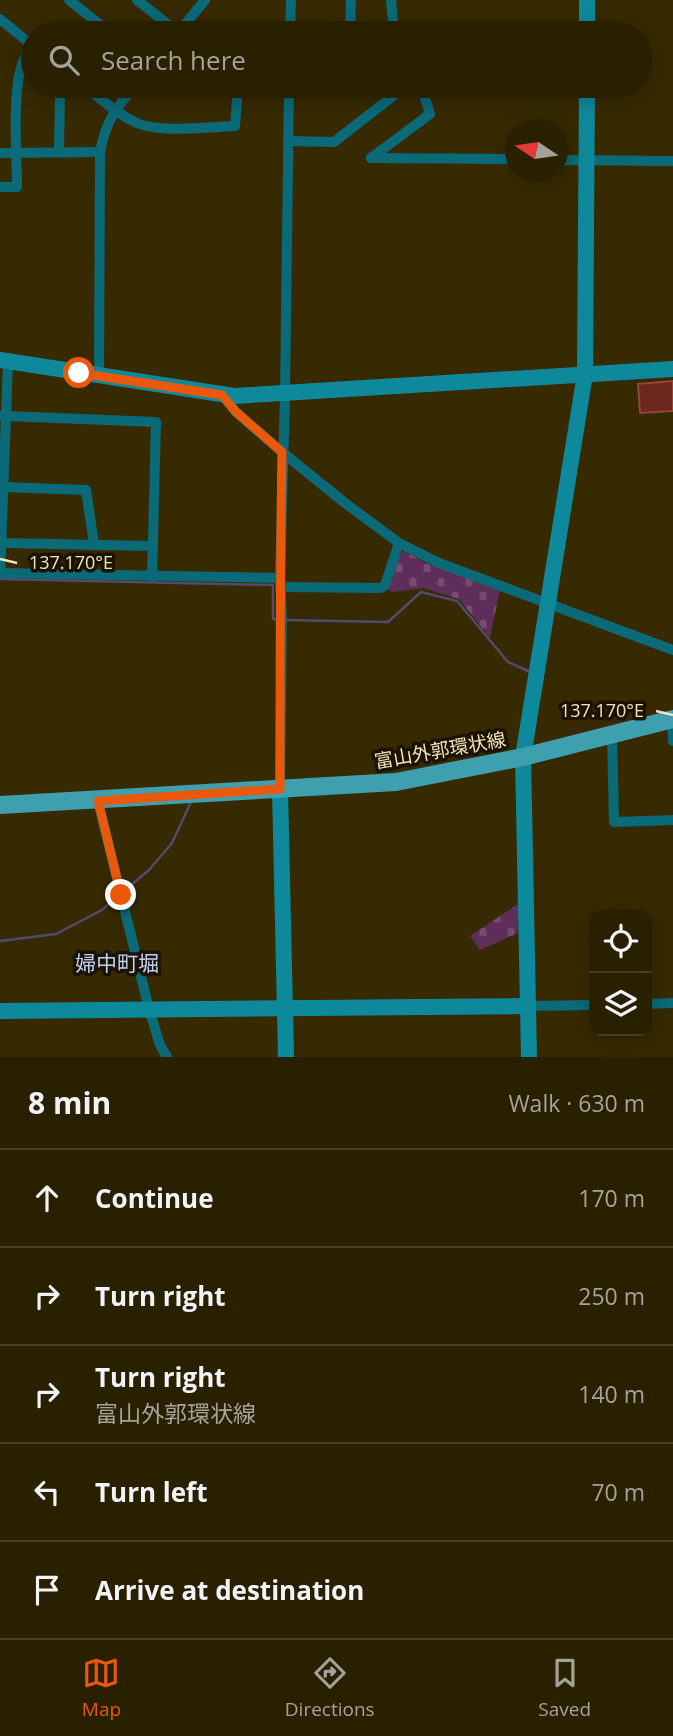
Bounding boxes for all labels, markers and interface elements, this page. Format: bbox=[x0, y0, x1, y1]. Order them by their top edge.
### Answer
search box bbox=[21, 21, 652, 98]
icon: search bbox=[45, 41, 83, 79]
text: Search here bbox=[101, 42, 246, 78]
north arrow bbox=[505, 119, 568, 182]
route start bbox=[63, 357, 94, 388]
text: 137.170°E bbox=[29, 550, 113, 574]
text: 137.170°E bbox=[560, 698, 644, 722]
street label: 富山外郭環状線 bbox=[372, 726, 508, 774]
route end bbox=[105, 879, 136, 910]
map controls bbox=[589, 910, 652, 1036]
button: locate bbox=[589, 910, 652, 973]
district label: 婦中町堀 bbox=[75, 949, 159, 977]
button: layers bbox=[589, 973, 652, 1036]
text: 8 min bbox=[28, 1082, 111, 1123]
text: Walk · 630 m bbox=[508, 1087, 645, 1119]
icon: ahead bbox=[28, 1179, 66, 1217]
text: Continue bbox=[95, 1180, 214, 1216]
text: 170 m bbox=[578, 1182, 645, 1214]
icon: right bbox=[28, 1277, 66, 1315]
text: Turn right bbox=[95, 1278, 226, 1314]
text: 250 m bbox=[578, 1280, 645, 1312]
text: Turn right bbox=[95, 1359, 226, 1395]
icon: right bbox=[28, 1375, 66, 1413]
text: 140 m bbox=[578, 1378, 645, 1410]
text: 富山外郭環状線 bbox=[95, 1397, 256, 1429]
icon: left bbox=[28, 1473, 66, 1511]
text: Turn left bbox=[95, 1474, 207, 1510]
text: 70 m bbox=[591, 1476, 645, 1508]
icon: arrive bbox=[28, 1571, 66, 1609]
text: Arrive at destination bbox=[95, 1572, 364, 1608]
tab: Map bbox=[82, 1654, 121, 1722]
tab: Directions bbox=[285, 1654, 375, 1722]
tab: Saved bbox=[538, 1654, 591, 1722]

